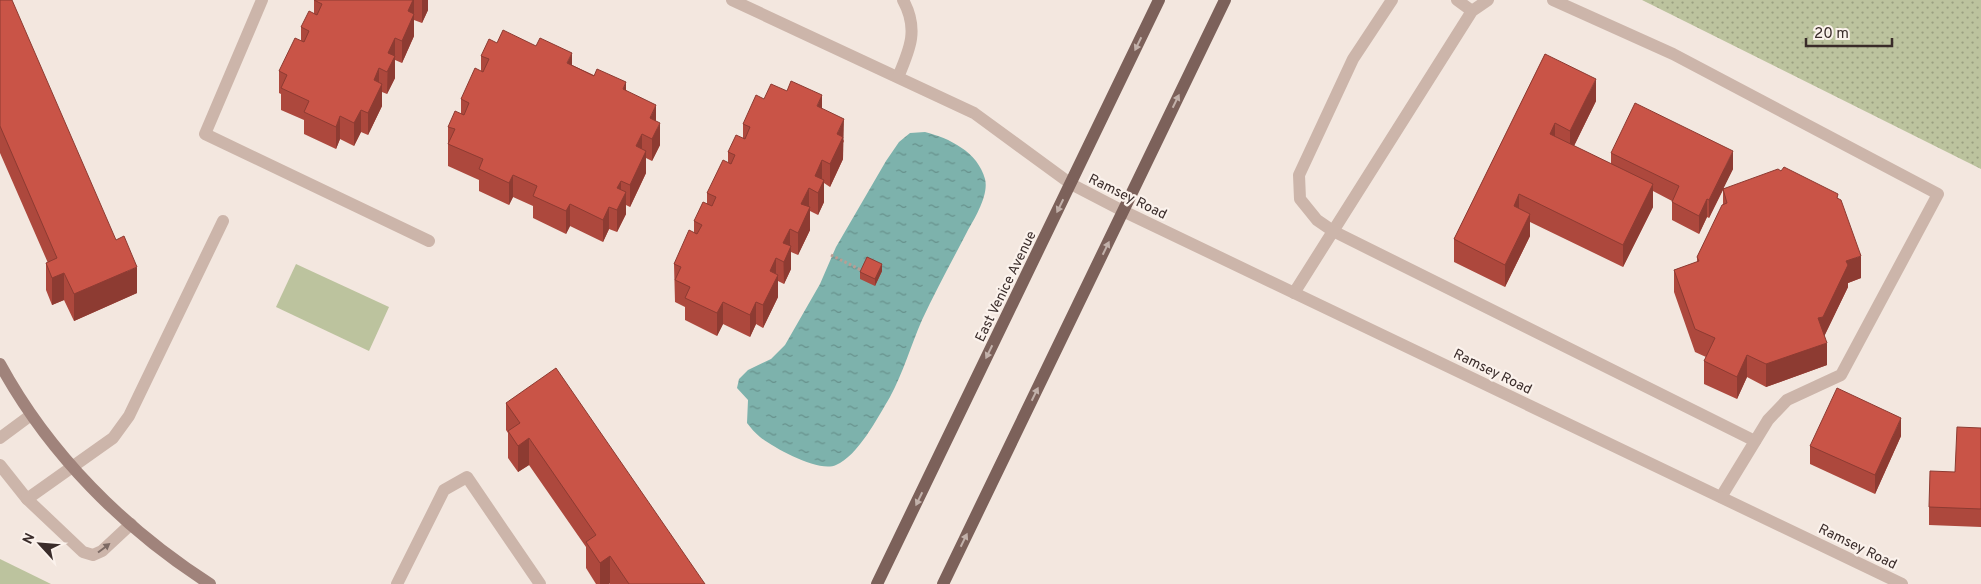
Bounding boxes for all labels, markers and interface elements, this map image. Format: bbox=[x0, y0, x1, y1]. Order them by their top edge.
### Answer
scale bar bbox=[1806, 15, 1892, 47]
text: 20 m bbox=[1814, 25, 1849, 44]
one-way arrow bbox=[1134, 37, 1142, 51]
one-way arrow bbox=[1173, 94, 1181, 108]
street label: Ramsey Road bbox=[1085, 171, 1169, 224]
one-way arrow bbox=[1056, 199, 1064, 213]
street label: East Venice Avenue bbox=[972, 228, 1041, 345]
one-way arrow bbox=[1102, 240, 1110, 255]
one-way arrow bbox=[985, 345, 993, 359]
street label: Ramsey Road bbox=[1450, 346, 1534, 399]
one-way arrow bbox=[1031, 387, 1039, 401]
one-way arrow bbox=[914, 491, 923, 506]
north arrow bbox=[15, 519, 65, 569]
street label: Ramsey Road bbox=[1815, 521, 1899, 574]
text: N bbox=[20, 531, 40, 547]
one-way arrow bbox=[960, 533, 968, 547]
one-way arrow bbox=[97, 543, 111, 553]

